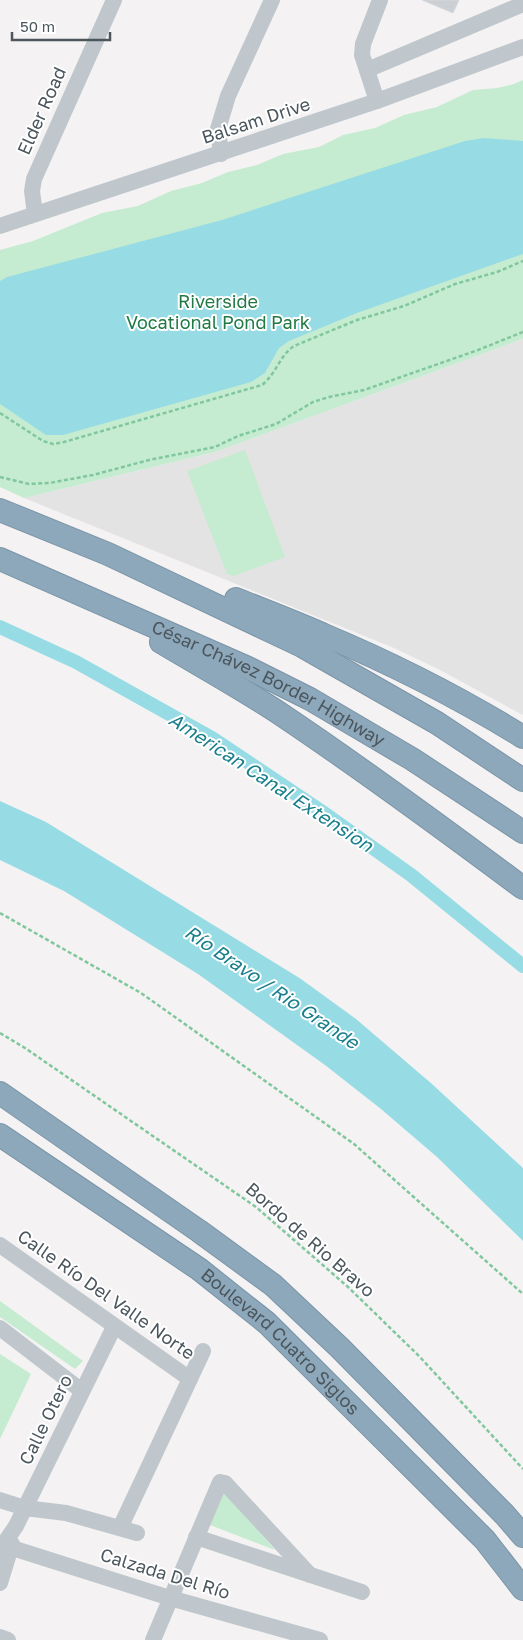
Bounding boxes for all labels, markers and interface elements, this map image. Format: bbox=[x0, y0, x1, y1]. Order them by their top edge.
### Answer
scale bar bbox=[12, 10, 110, 42]
text: 50 m bbox=[20, 17, 55, 35]
street label: Elder Road bbox=[12, 63, 70, 158]
street label: Balsam Drive bbox=[199, 92, 313, 148]
park label: Riverside Vocational Pond Park bbox=[126, 290, 310, 333]
street label: César Chávez Border Highway bbox=[149, 615, 389, 751]
water label: American Canal Extension bbox=[165, 707, 379, 857]
water label: Río Bravo / Rio Grande bbox=[181, 920, 365, 1054]
street label: Bordo de Rio Bravo bbox=[242, 1177, 380, 1301]
street label: Calle Río Del Valle Norte bbox=[14, 1225, 199, 1364]
street label: Boulevard Cuatro Siglos bbox=[197, 1263, 365, 1419]
street label: Calle Otero bbox=[14, 1371, 76, 1468]
street label: Calzada Del Río bbox=[98, 1543, 233, 1603]

